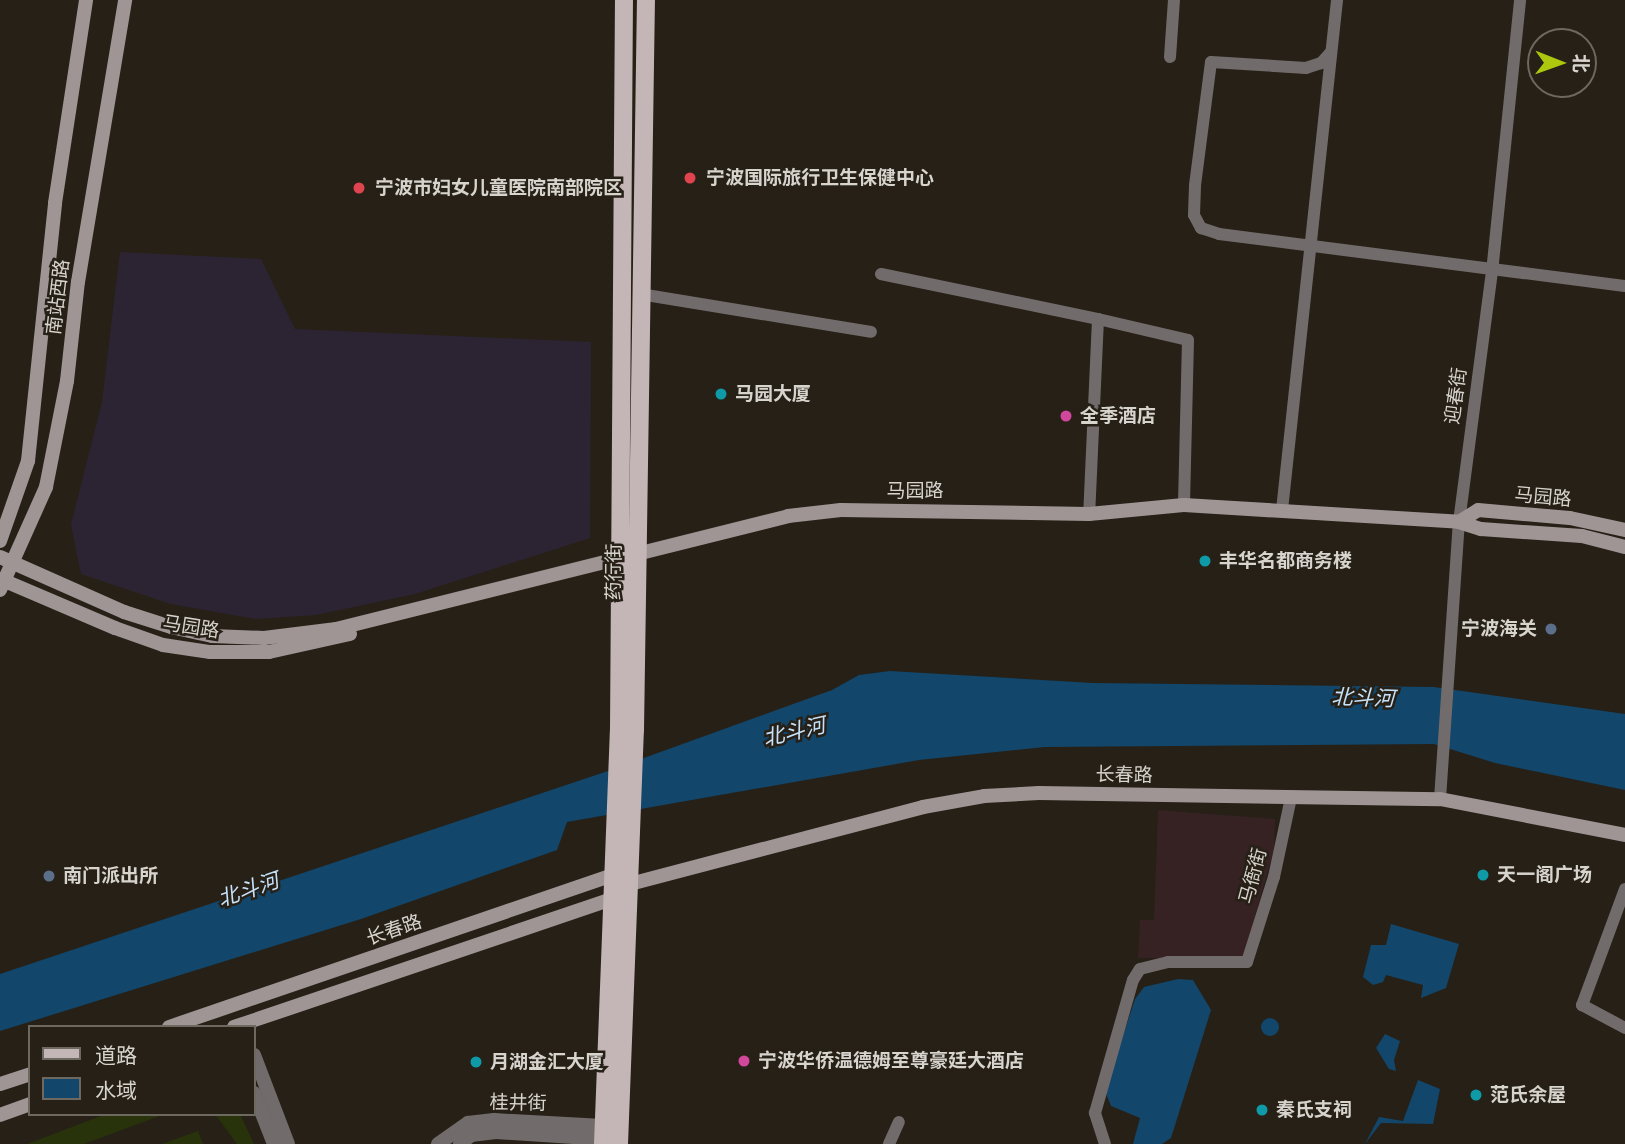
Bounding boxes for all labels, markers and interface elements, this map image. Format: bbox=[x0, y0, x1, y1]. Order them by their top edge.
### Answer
north arrow bbox=[1527, 28, 1597, 98]
text: 北 bbox=[1568, 54, 1594, 73]
place label: 宁波国际旅行卫生保健中心 bbox=[706, 167, 934, 189]
marker: 宁波国际旅行卫生保健中心 bbox=[680, 168, 700, 188]
place label: 宁波市妇女儿童医院南部院区 bbox=[375, 177, 622, 199]
marker: 宁波市妇女儿童医院南部院区 bbox=[349, 178, 369, 198]
street label: 南站西路 bbox=[42, 258, 74, 336]
street label: 迎春街 bbox=[1441, 366, 1471, 426]
place label: 马园大厦 bbox=[735, 383, 811, 405]
marker: 马园大厦 bbox=[713, 386, 729, 402]
place label: 全季酒店 bbox=[1080, 405, 1156, 427]
marker: 全季酒店 bbox=[1058, 408, 1074, 424]
street label: 马园路 bbox=[887, 480, 943, 502]
street label: 马园路 bbox=[1514, 483, 1572, 511]
street label: 药行街 bbox=[603, 544, 625, 600]
place label: 丰华名都商务楼 bbox=[1219, 550, 1352, 572]
marker: 丰华名都商务楼 bbox=[1197, 553, 1213, 569]
street label: 马园路 bbox=[161, 611, 221, 643]
place label: 宁波海关 bbox=[1461, 618, 1537, 640]
marker: 宁波海关 bbox=[1543, 621, 1559, 637]
water label: 北斗河 bbox=[1331, 683, 1395, 711]
water label: 北斗河 bbox=[760, 712, 828, 750]
street label: 长春路 bbox=[1095, 763, 1153, 787]
street label: 马衙街 bbox=[1235, 846, 1271, 906]
place label: 天一阁广场 bbox=[1497, 864, 1592, 886]
place label: 南门派出所 bbox=[63, 865, 158, 887]
water label: 北斗河 bbox=[214, 867, 282, 911]
marker: 天一阁广场 bbox=[1475, 867, 1491, 883]
marker: 南门派出所 bbox=[41, 868, 57, 884]
street label: 长春路 bbox=[363, 910, 425, 950]
legend bbox=[28, 1025, 256, 1116]
text: 道路 bbox=[95, 1041, 137, 1069]
place label: 宁波华侨温德姆至尊豪廷大酒店 bbox=[758, 1050, 1024, 1072]
place label: 月湖金汇大厦 bbox=[490, 1051, 604, 1073]
marker: 宁波华侨温德姆至尊豪廷大酒店 bbox=[736, 1053, 752, 1069]
marker: 月湖金汇大厦 bbox=[468, 1054, 484, 1070]
text: 水域 bbox=[95, 1076, 137, 1104]
place label: 范氏余屋 bbox=[1490, 1084, 1566, 1106]
marker: 范氏余屋 bbox=[1468, 1087, 1484, 1103]
street label: 桂井街 bbox=[489, 1091, 547, 1115]
place label: 秦氏支祠 bbox=[1276, 1099, 1352, 1121]
marker: 秦氏支祠 bbox=[1254, 1102, 1270, 1118]

